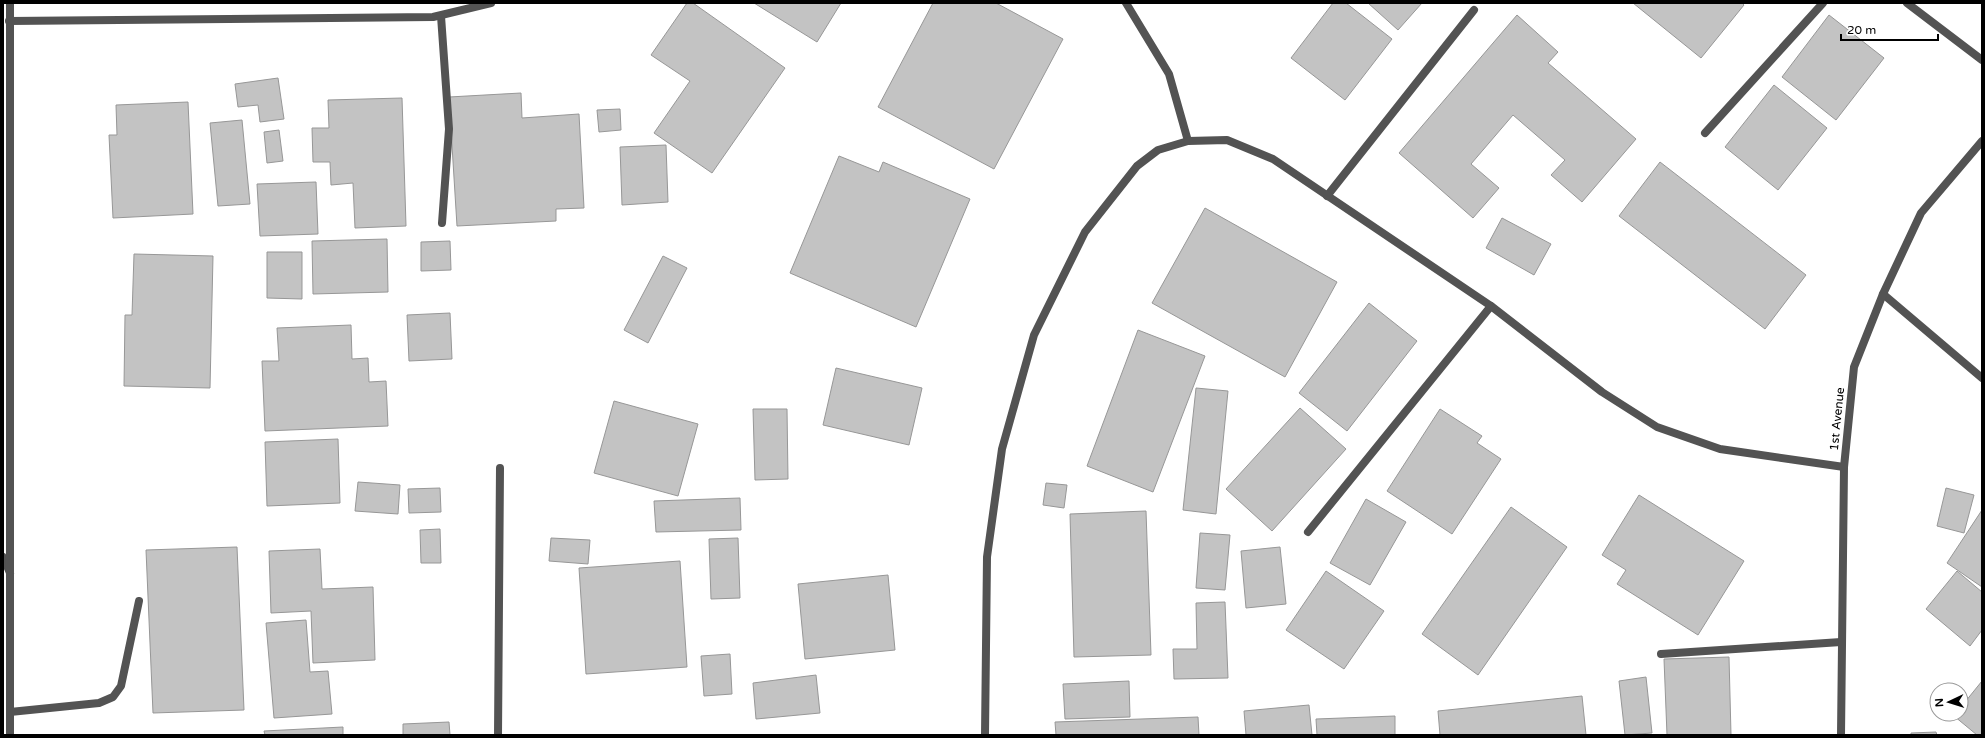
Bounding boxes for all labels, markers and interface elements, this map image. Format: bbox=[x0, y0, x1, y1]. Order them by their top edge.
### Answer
scale bar bbox=[1841, 16, 1938, 42]
text: 20 m bbox=[1847, 23, 1876, 37]
street label: 1st Avenue bbox=[1827, 386, 1847, 452]
north arrow bbox=[1929, 682, 1969, 722]
text: N bbox=[1933, 698, 1946, 708]

